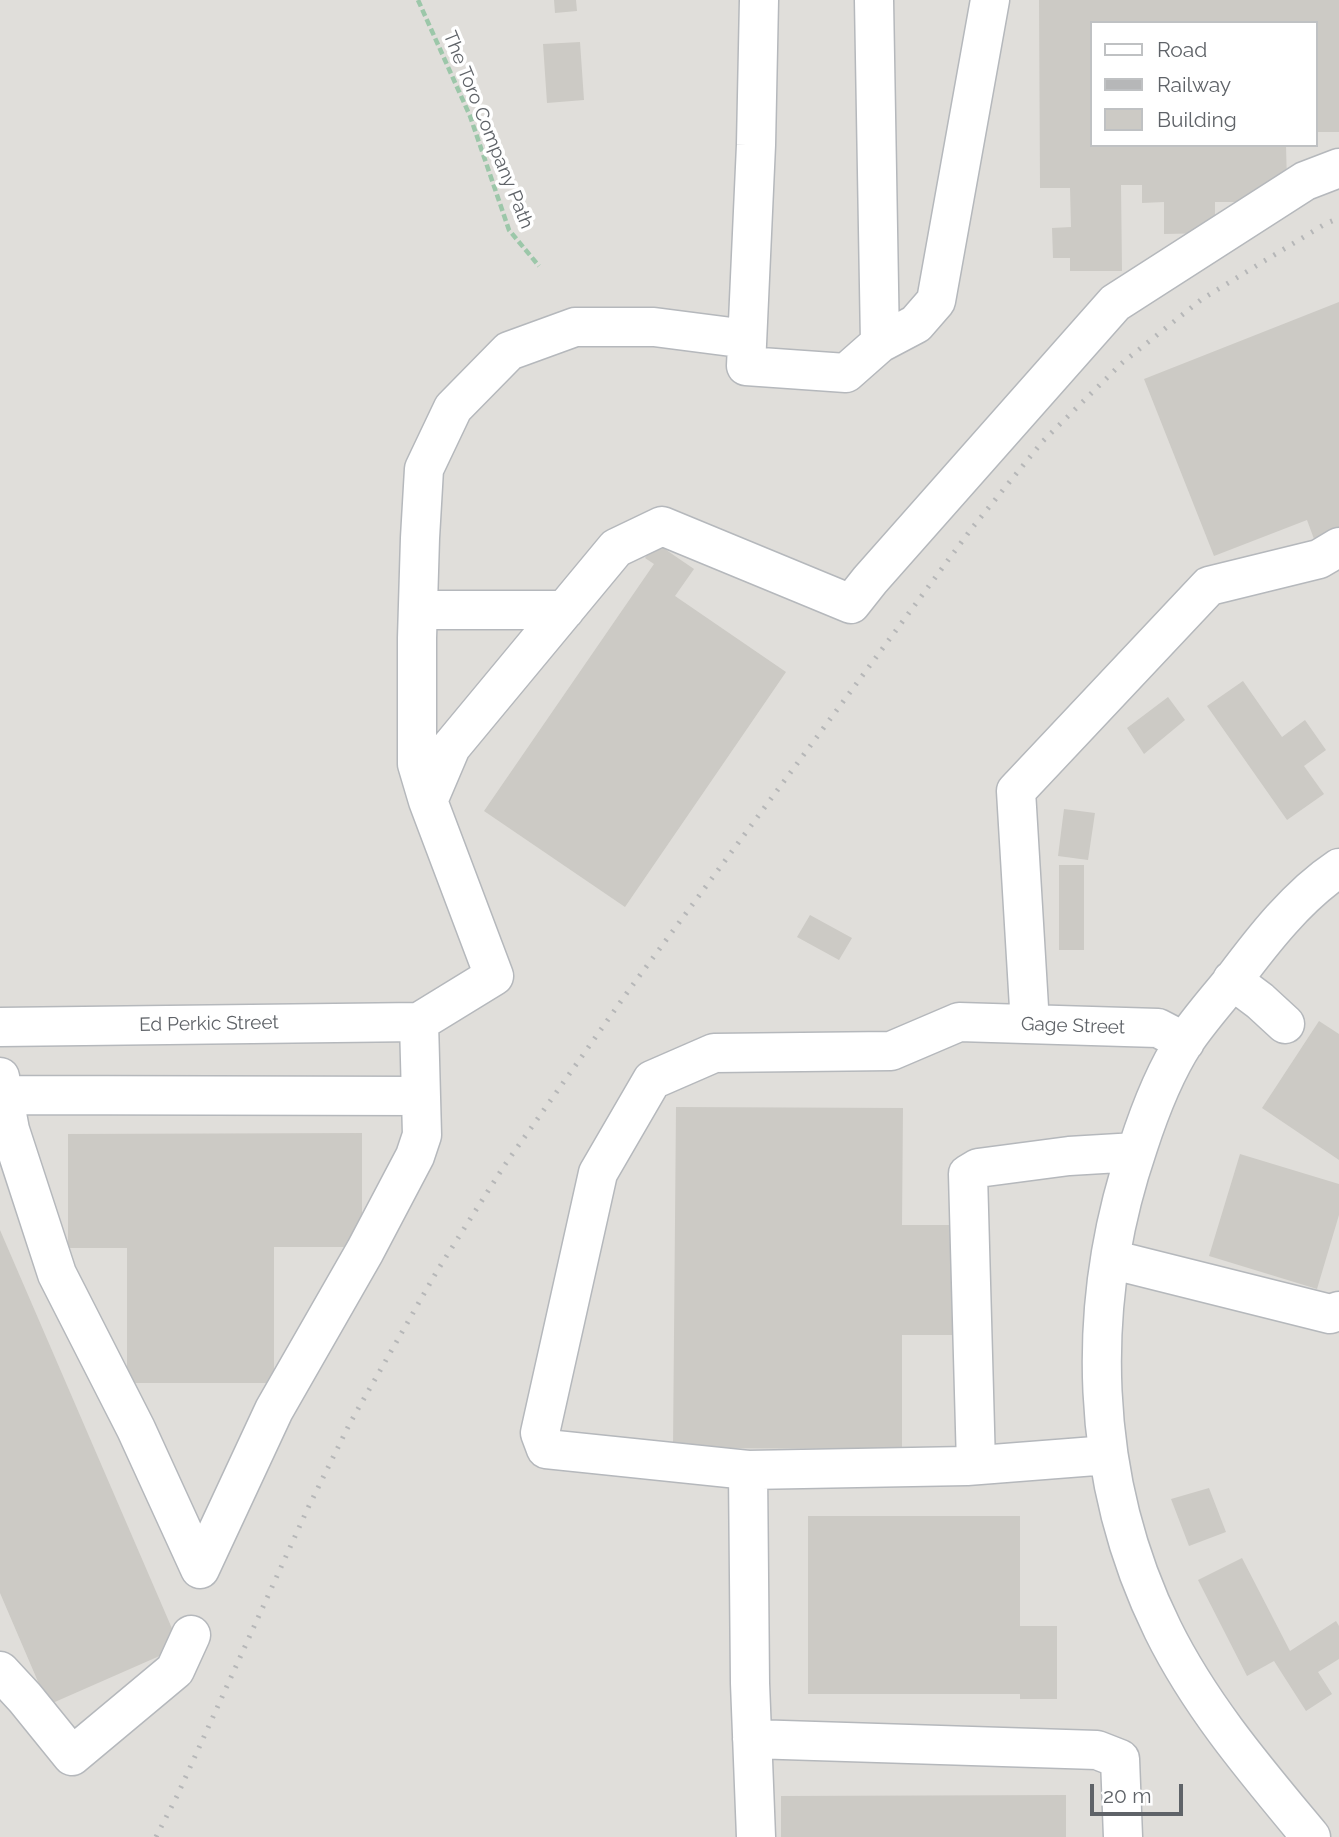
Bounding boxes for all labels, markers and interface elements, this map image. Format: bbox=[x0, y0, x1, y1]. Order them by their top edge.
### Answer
legend bbox=[1090, 21, 1318, 147]
street label: The Toro Company Path bbox=[438, 28, 538, 232]
text: Road bbox=[1157, 37, 1207, 62]
text: Railway bbox=[1157, 72, 1231, 97]
text: Building bbox=[1157, 107, 1237, 132]
street label: Ed Perkic Street bbox=[139, 1011, 279, 1037]
street label: Gage Street bbox=[1020, 1013, 1126, 1039]
scale bar bbox=[1094, 1770, 1187, 1814]
text: 20 m bbox=[1103, 1783, 1151, 1808]

